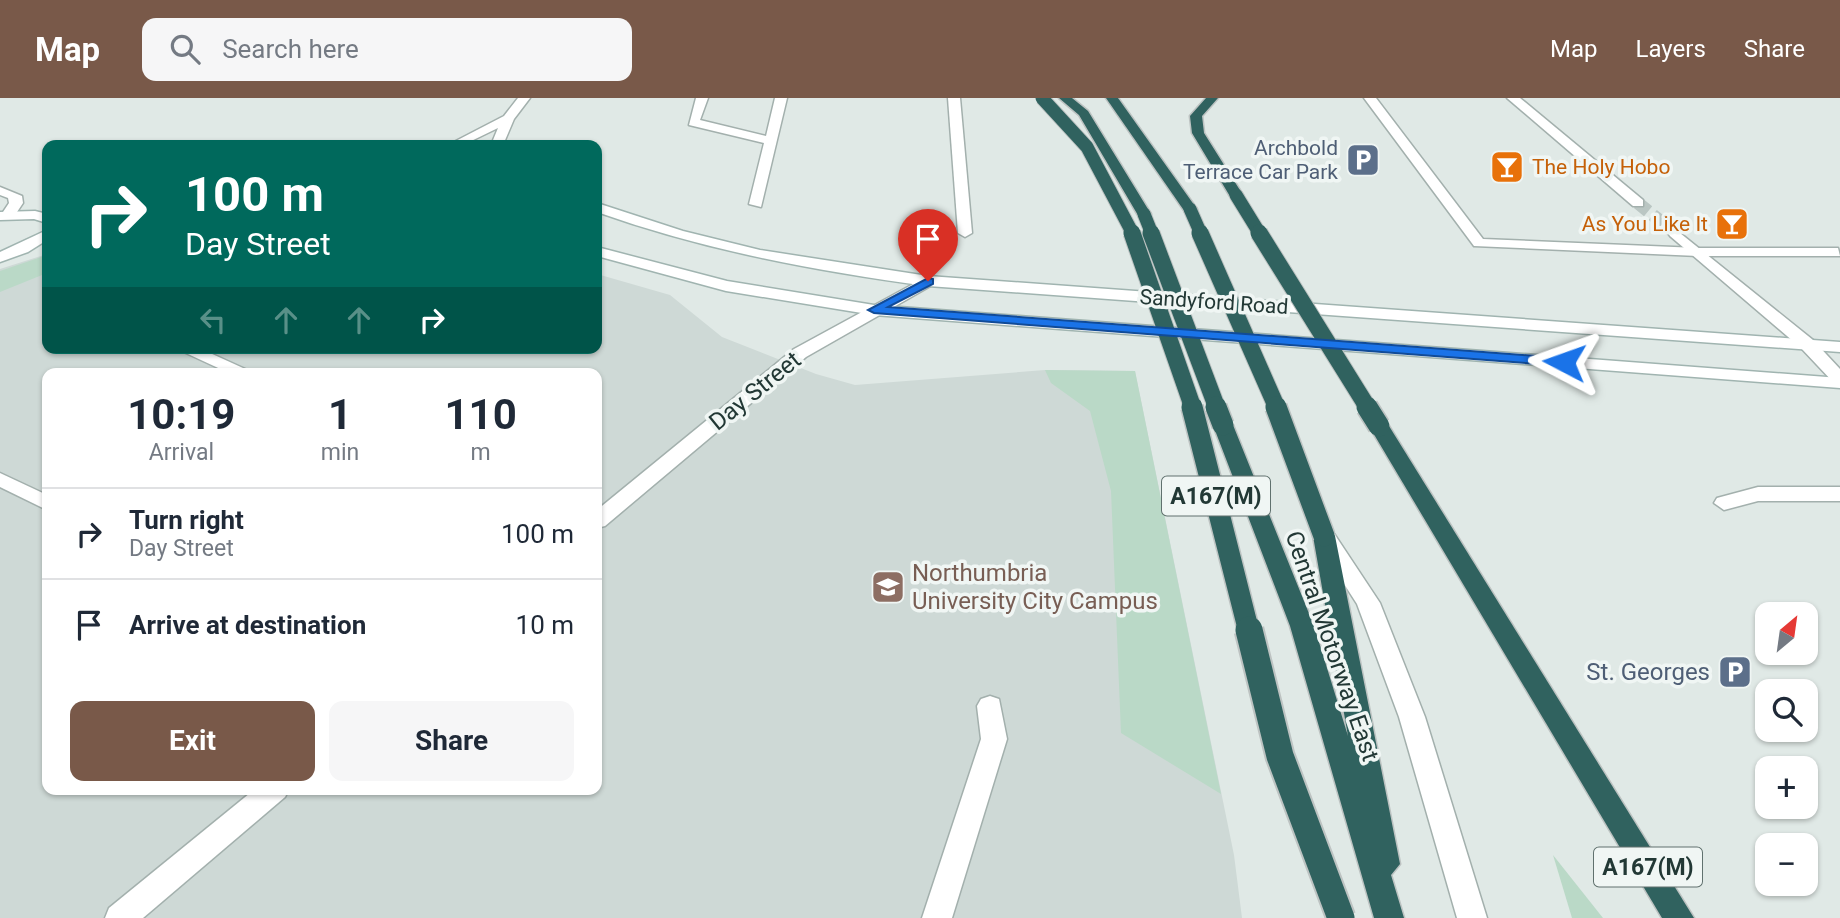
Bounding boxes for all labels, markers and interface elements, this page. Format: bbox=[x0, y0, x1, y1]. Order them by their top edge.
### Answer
search box bbox=[142, 18, 632, 81]
text: Map bbox=[35, 30, 100, 69]
icon: search bbox=[166, 30, 204, 68]
text: Search here bbox=[222, 34, 359, 64]
text: Map bbox=[1550, 35, 1598, 63]
text: Layers bbox=[1636, 35, 1706, 63]
text: Share bbox=[1744, 35, 1805, 63]
place label: Archbold Terrace Car Park bbox=[1183, 136, 1338, 184]
parking icon: Archbold Terrace Car Park bbox=[1344, 141, 1382, 179]
bar icon: The Holy Hobo bbox=[1488, 148, 1526, 186]
place label: The Holy Hobo bbox=[1532, 155, 1670, 179]
text: 100 m bbox=[185, 166, 324, 223]
icon: right bbox=[70, 168, 161, 259]
bar icon: As You Like It bbox=[1713, 205, 1751, 243]
pin bbox=[898, 209, 958, 281]
place label: As You Like It bbox=[1582, 212, 1708, 236]
icon: arrive bbox=[909, 220, 947, 258]
text: Day Street bbox=[185, 225, 331, 263]
street label: Sandyford Road bbox=[1139, 285, 1289, 319]
icon: left bbox=[194, 301, 232, 339]
icon: ahead bbox=[267, 301, 305, 339]
icon: ahead bbox=[340, 301, 378, 339]
icon: right bbox=[413, 301, 451, 339]
position arrow bbox=[1527, 325, 1601, 399]
street label: Day Street bbox=[704, 346, 806, 436]
text: 10:19 bbox=[127, 390, 235, 439]
text: 1 bbox=[328, 390, 352, 439]
text: 110 bbox=[444, 390, 517, 439]
text: Arrival bbox=[149, 439, 214, 466]
text: min bbox=[321, 439, 359, 466]
text: m bbox=[471, 439, 491, 466]
road number: A167(M) bbox=[1162, 476, 1270, 516]
text: Turn right bbox=[129, 505, 244, 535]
icon: right bbox=[70, 515, 108, 553]
text: 100 m bbox=[501, 519, 574, 549]
street label: Central Motorway East bbox=[1279, 527, 1385, 765]
text: Day Street bbox=[129, 535, 234, 562]
place label: Northumbria University City Campus bbox=[912, 559, 1158, 615]
school or university icon: Northumbria University City Campus bbox=[869, 568, 907, 606]
north arrow bbox=[1755, 602, 1818, 665]
map controls bbox=[1755, 602, 1818, 896]
icon: arrive bbox=[70, 606, 108, 644]
text: Arrive at destination bbox=[129, 610, 366, 640]
text: 10 m bbox=[516, 610, 574, 640]
parking icon: St. Georges bbox=[1716, 653, 1754, 691]
place label: St. Georges bbox=[1586, 658, 1710, 686]
button: search bbox=[1755, 679, 1818, 742]
button: Exit bbox=[70, 701, 315, 781]
button: Share bbox=[329, 701, 574, 781]
button: + bbox=[1755, 756, 1818, 819]
button: − bbox=[1755, 833, 1818, 896]
road number: A167(M) bbox=[1594, 848, 1702, 887]

